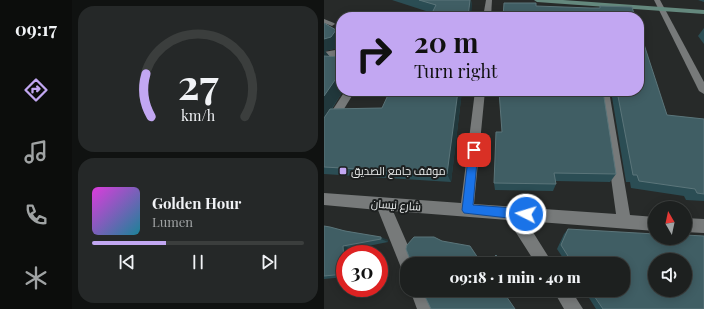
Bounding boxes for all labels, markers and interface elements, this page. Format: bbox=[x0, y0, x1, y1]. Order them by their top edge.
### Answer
text: 09:17 bbox=[15, 17, 57, 41]
text: 20 m bbox=[414, 23, 479, 60]
icon: right bbox=[348, 28, 400, 80]
text: 27 bbox=[178, 55, 218, 110]
text: Turn right bbox=[414, 59, 497, 83]
icon: directions bbox=[22, 76, 50, 104]
text: km/h bbox=[181, 105, 216, 124]
pin bbox=[457, 133, 491, 167]
icon: music bbox=[22, 138, 50, 166]
icon: arrive bbox=[463, 139, 485, 161]
place label: موقف جامع الصديق bbox=[351, 163, 446, 179]
marker: موقف جامع الصديق bbox=[338, 166, 348, 176]
text: Golden Hour bbox=[152, 193, 241, 213]
position arrow bbox=[505, 193, 547, 235]
street label: شارع نيسان bbox=[370, 195, 422, 215]
icon: phone bbox=[22, 201, 50, 229]
north arrow bbox=[648, 201, 692, 245]
map controls bbox=[648, 201, 692, 297]
text: Lumen bbox=[152, 213, 193, 230]
speed limit sign: 30 bbox=[336, 245, 388, 297]
icon: previous bbox=[116, 251, 138, 273]
icon: pause bbox=[187, 251, 209, 273]
icon: next bbox=[258, 251, 280, 273]
button: sound bbox=[648, 253, 692, 297]
icon: climate bbox=[22, 264, 50, 292]
text: 09:18 · 1 min · 40 m bbox=[449, 267, 581, 287]

